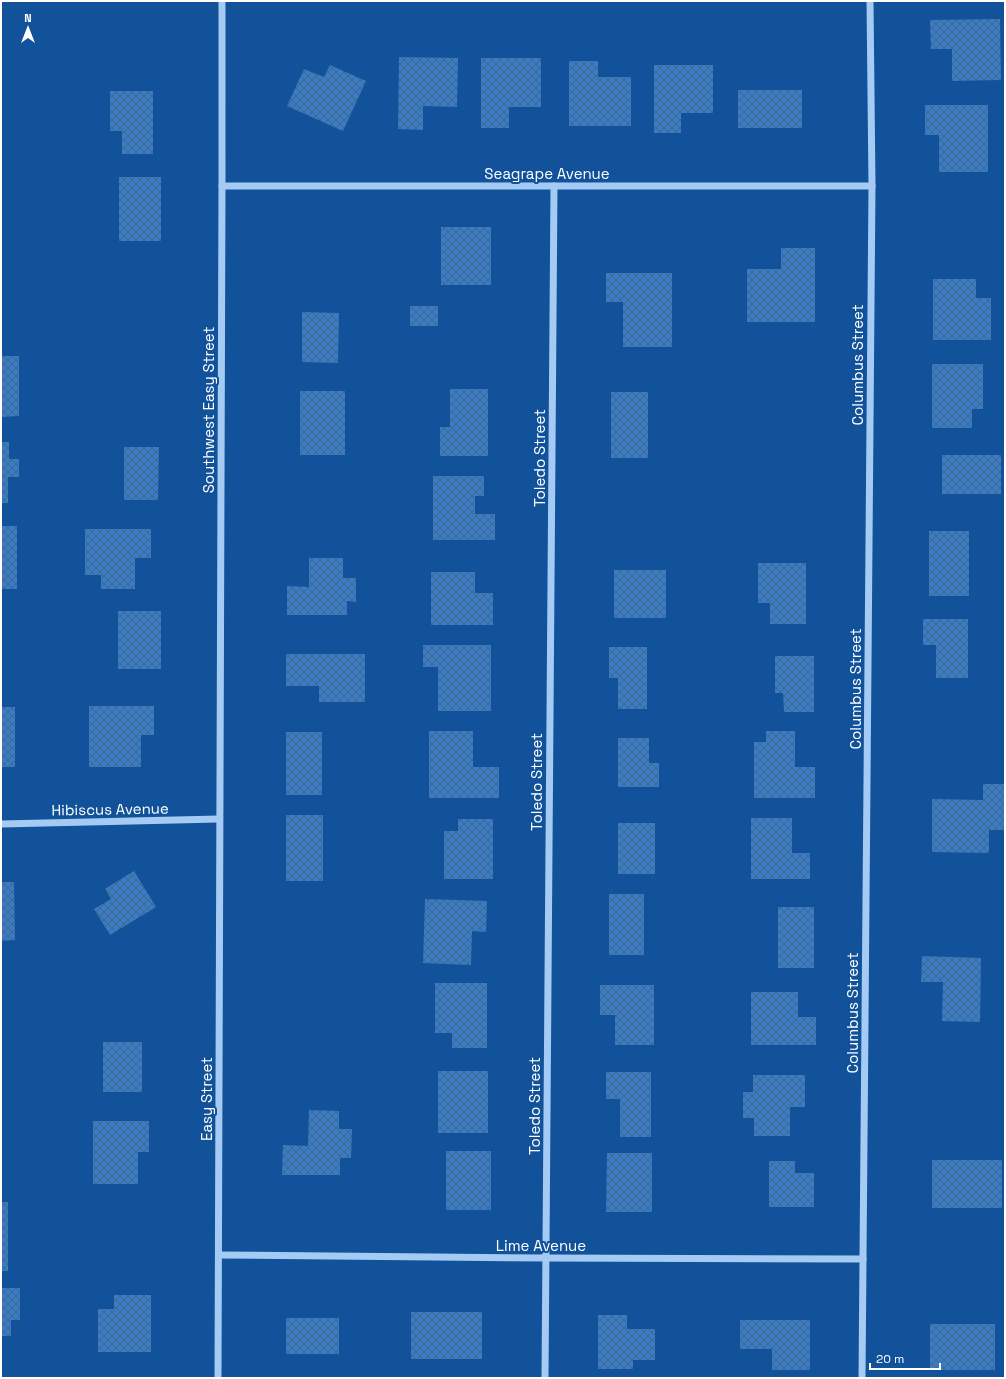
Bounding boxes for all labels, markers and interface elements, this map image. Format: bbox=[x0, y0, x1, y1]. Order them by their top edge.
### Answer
north arrow bbox=[8, 8, 48, 48]
text: N bbox=[24, 11, 32, 25]
street label: Seagrape Avenue bbox=[484, 164, 610, 183]
street label: Columbus Street bbox=[848, 304, 867, 426]
street label: Southwest Easy Street bbox=[199, 327, 218, 493]
street label: Toledo Street bbox=[530, 409, 549, 507]
street label: Columbus Street bbox=[846, 628, 865, 750]
street label: Toledo Street bbox=[527, 733, 546, 831]
street label: Hibiscus Avenue bbox=[51, 798, 169, 820]
street label: Columbus Street bbox=[843, 952, 862, 1074]
street label: Easy Street bbox=[197, 1057, 216, 1141]
street label: Toledo Street bbox=[525, 1057, 544, 1155]
street label: Lime Avenue bbox=[496, 1236, 586, 1255]
scale bar bbox=[870, 1345, 940, 1371]
text: 20 m bbox=[876, 1351, 904, 1367]

